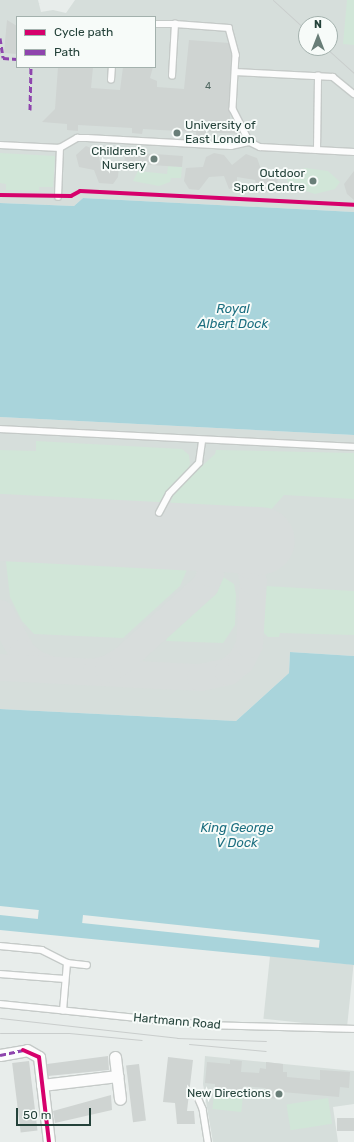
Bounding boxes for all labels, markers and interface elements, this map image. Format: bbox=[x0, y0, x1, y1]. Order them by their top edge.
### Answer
legend bbox=[16, 16, 156, 68]
north arrow bbox=[298, 16, 338, 56]
text: N bbox=[314, 18, 322, 31]
text: Cycle path bbox=[54, 25, 113, 39]
text: Path bbox=[54, 45, 80, 59]
house number: 4 bbox=[205, 81, 211, 93]
place label: University of East London bbox=[185, 119, 256, 147]
marker: University of East London bbox=[172, 128, 182, 138]
place label: Children's Nursery bbox=[91, 145, 146, 173]
marker: Children's Nursery bbox=[149, 154, 159, 164]
place label: Outdoor Sport Centre bbox=[234, 167, 305, 195]
marker: Outdoor Sport Centre bbox=[308, 176, 318, 186]
water label: Royal Albert Dock bbox=[198, 302, 268, 333]
water label: King George V Dock bbox=[200, 821, 274, 852]
street label: Hartmann Road bbox=[133, 1011, 221, 1033]
place label: New Directions bbox=[187, 1087, 271, 1101]
marker: New Directions bbox=[274, 1089, 284, 1099]
scale bar bbox=[18, 1100, 93, 1126]
text: 50 m bbox=[23, 1108, 51, 1122]

